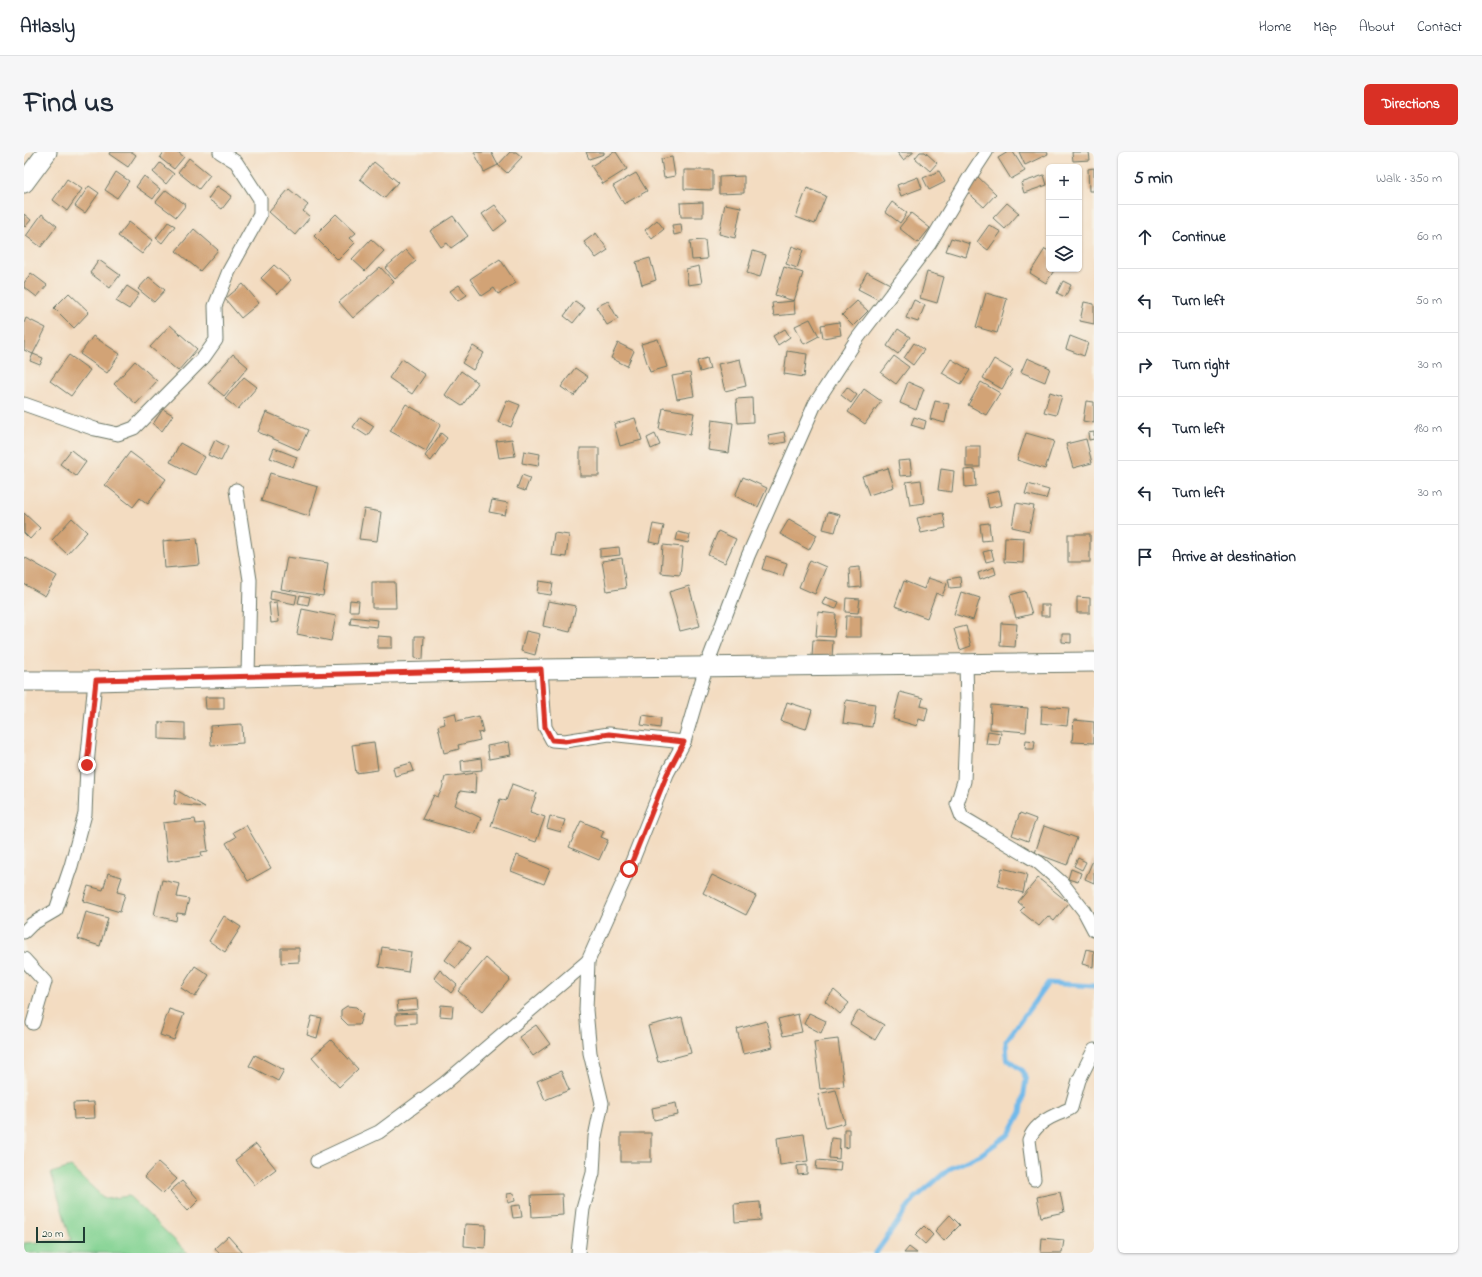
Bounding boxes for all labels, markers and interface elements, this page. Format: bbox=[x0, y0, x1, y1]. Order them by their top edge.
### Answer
text: Atlasly bbox=[20, 14, 75, 41]
text: Home bbox=[1259, 17, 1291, 38]
text: Map bbox=[1313, 17, 1337, 38]
text: About bbox=[1359, 17, 1395, 38]
text: Contact bbox=[1417, 17, 1462, 38]
text: Find us bbox=[24, 84, 114, 125]
button: Directions bbox=[1364, 84, 1458, 125]
map controls bbox=[1046, 164, 1082, 272]
button: + bbox=[1046, 164, 1082, 200]
text: 5 min bbox=[1134, 166, 1173, 191]
text: Walk · 350 m bbox=[1376, 169, 1442, 188]
button: − bbox=[1046, 200, 1082, 236]
icon: ahead bbox=[1134, 226, 1156, 248]
text: Continue bbox=[1172, 226, 1226, 248]
text: 60 m bbox=[1417, 227, 1442, 246]
button: layers bbox=[1046, 236, 1082, 272]
icon: left bbox=[1134, 290, 1156, 312]
text: Turn left bbox=[1172, 290, 1225, 312]
text: 50 m bbox=[1416, 291, 1442, 310]
icon: right bbox=[1134, 354, 1156, 376]
text: Turn right bbox=[1172, 354, 1230, 376]
text: 30 m bbox=[1418, 355, 1442, 374]
icon: left bbox=[1134, 418, 1156, 440]
text: Turn left bbox=[1172, 418, 1225, 440]
text: 180 m bbox=[1414, 419, 1442, 438]
icon: left bbox=[1134, 482, 1156, 504]
text: Turn left bbox=[1172, 482, 1225, 504]
text: 30 m bbox=[1418, 483, 1442, 502]
icon: arrive bbox=[1134, 546, 1156, 568]
text: Arrive at destination bbox=[1172, 546, 1296, 568]
route end bbox=[78, 756, 96, 774]
route start bbox=[620, 860, 638, 878]
scale bar bbox=[36, 1225, 85, 1244]
text: 20 m bbox=[42, 1226, 64, 1242]

